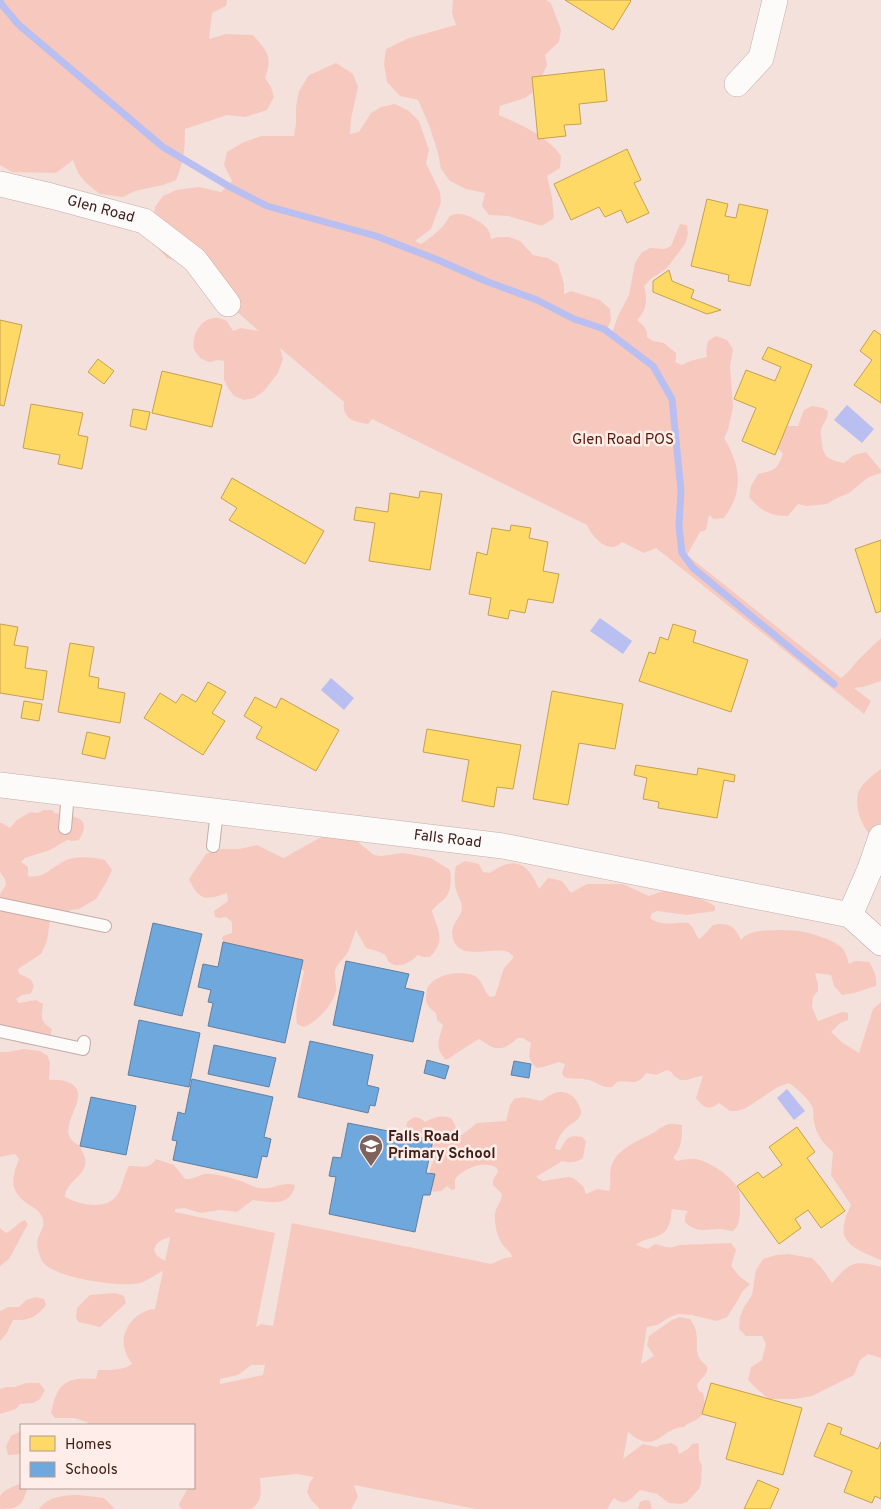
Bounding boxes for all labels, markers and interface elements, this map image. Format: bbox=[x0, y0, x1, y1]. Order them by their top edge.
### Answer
street label: Glen Road bbox=[65, 191, 137, 228]
park label: Glen Road POS bbox=[572, 431, 674, 450]
street label: Falls Road bbox=[413, 826, 483, 853]
place label: Falls Road Primary School bbox=[388, 1128, 496, 1164]
school or university icon: Falls Road Primary School bbox=[358, 1133, 384, 1167]
legend bbox=[20, 1424, 195, 1489]
text: Homes bbox=[65, 1436, 112, 1455]
text: Schools bbox=[65, 1461, 118, 1480]

